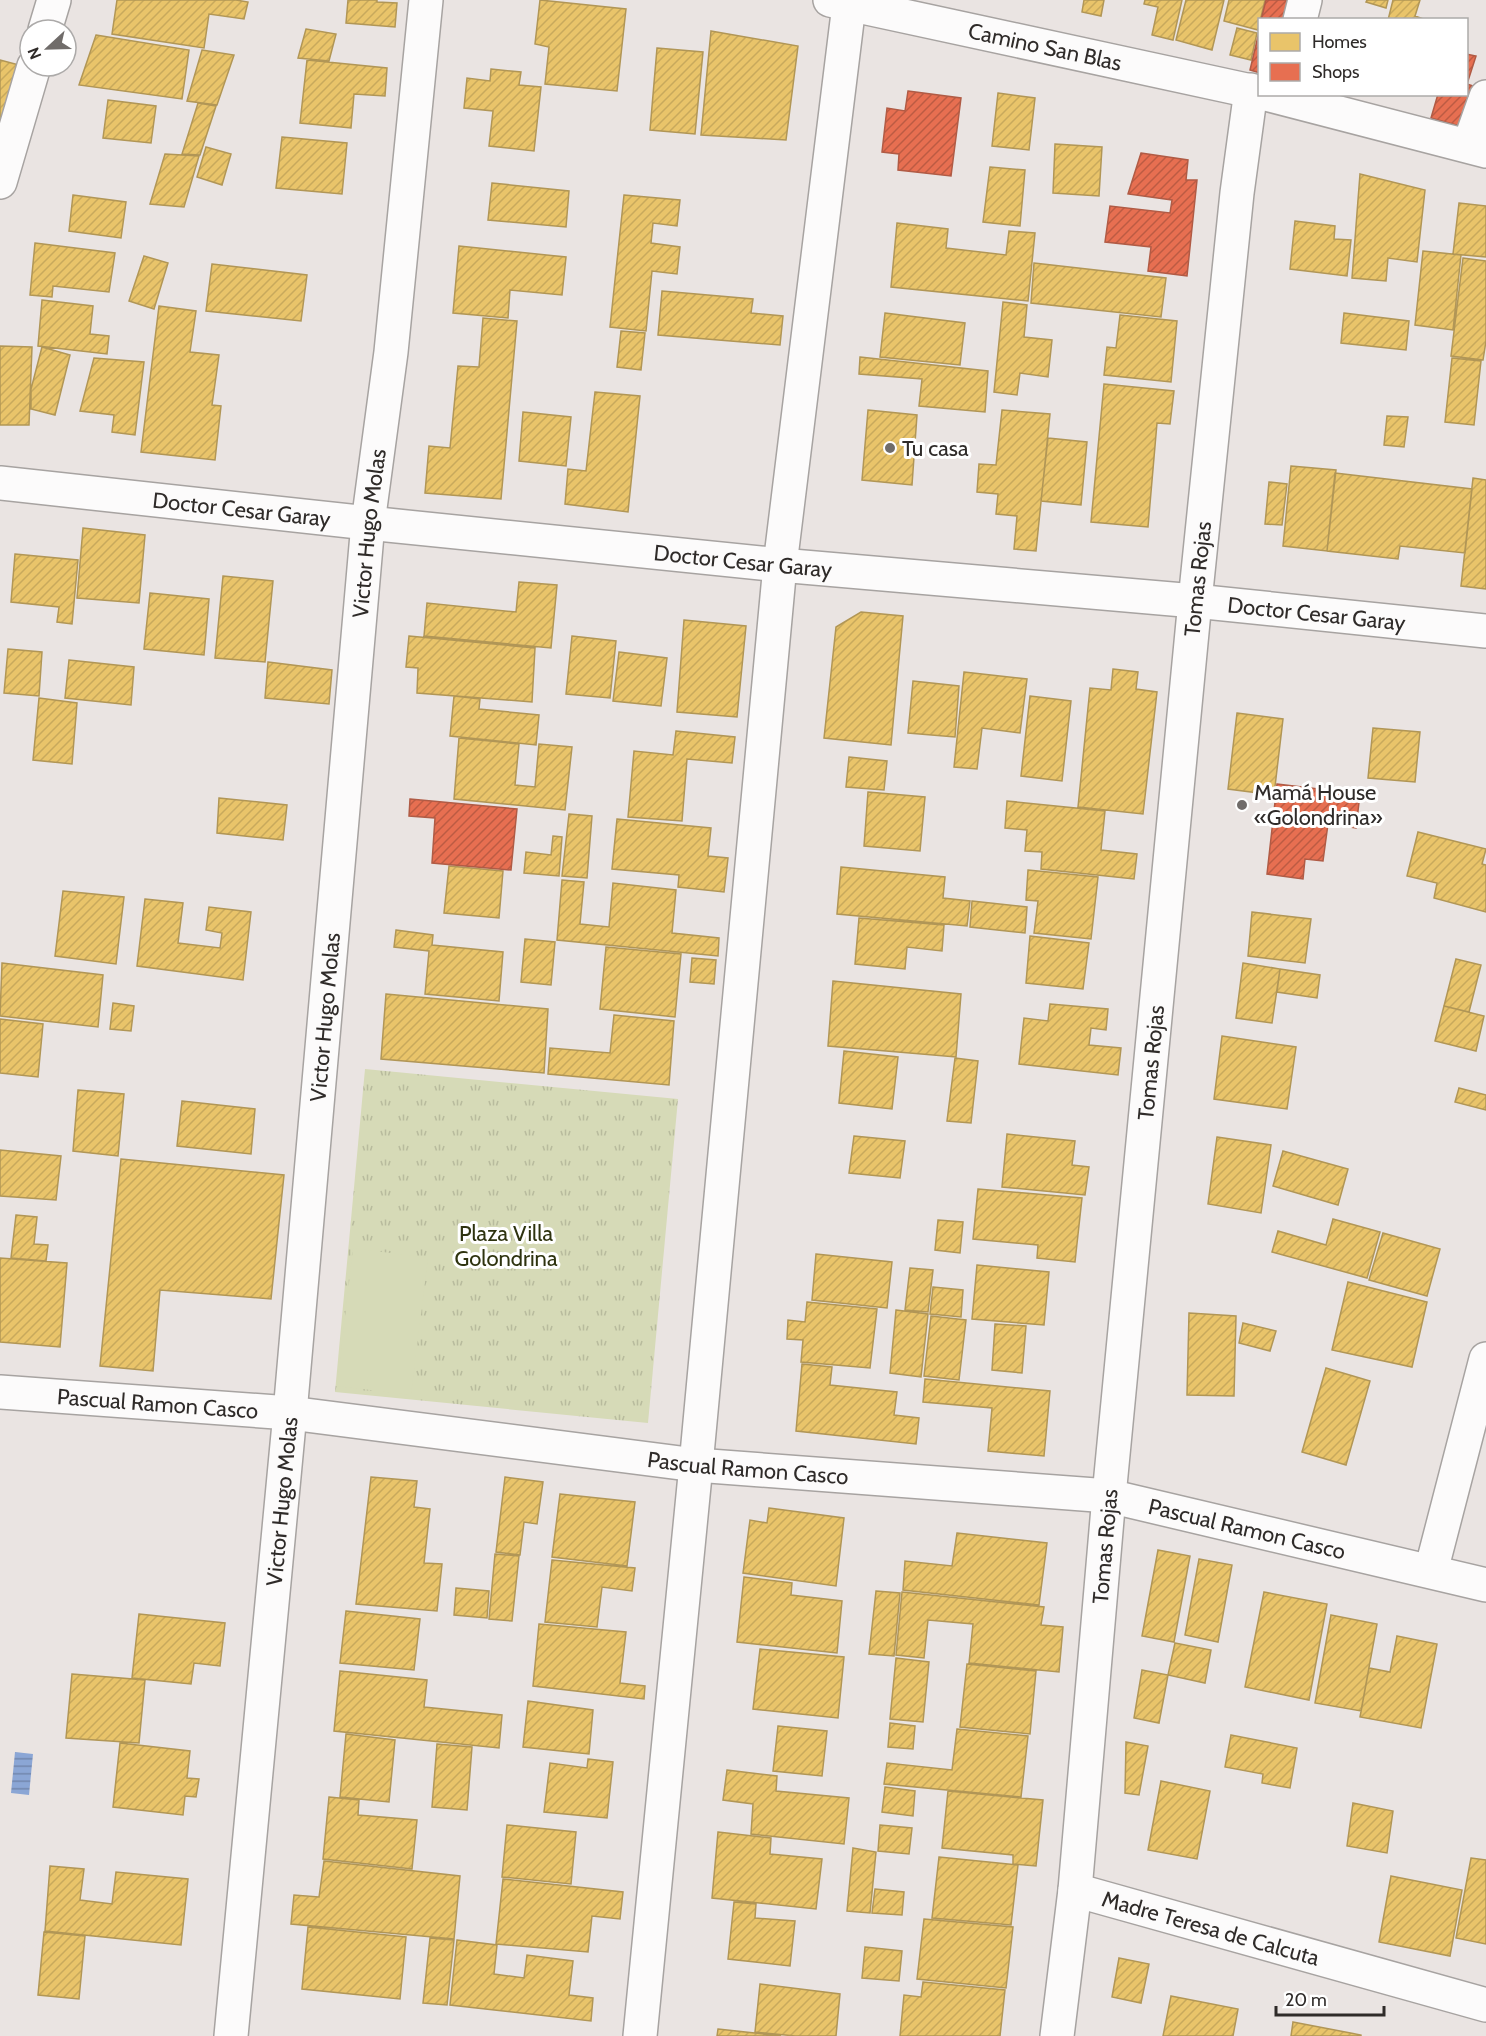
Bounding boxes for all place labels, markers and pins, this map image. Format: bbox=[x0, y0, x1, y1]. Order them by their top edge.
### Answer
place label: Tu casa bbox=[902, 435, 969, 462]
marker: Tu casa bbox=[883, 441, 897, 455]
place label: Mamá House «Golondrina» bbox=[1254, 779, 1383, 831]
marker: Mamá House «Golondrina» bbox=[1235, 798, 1249, 812]

